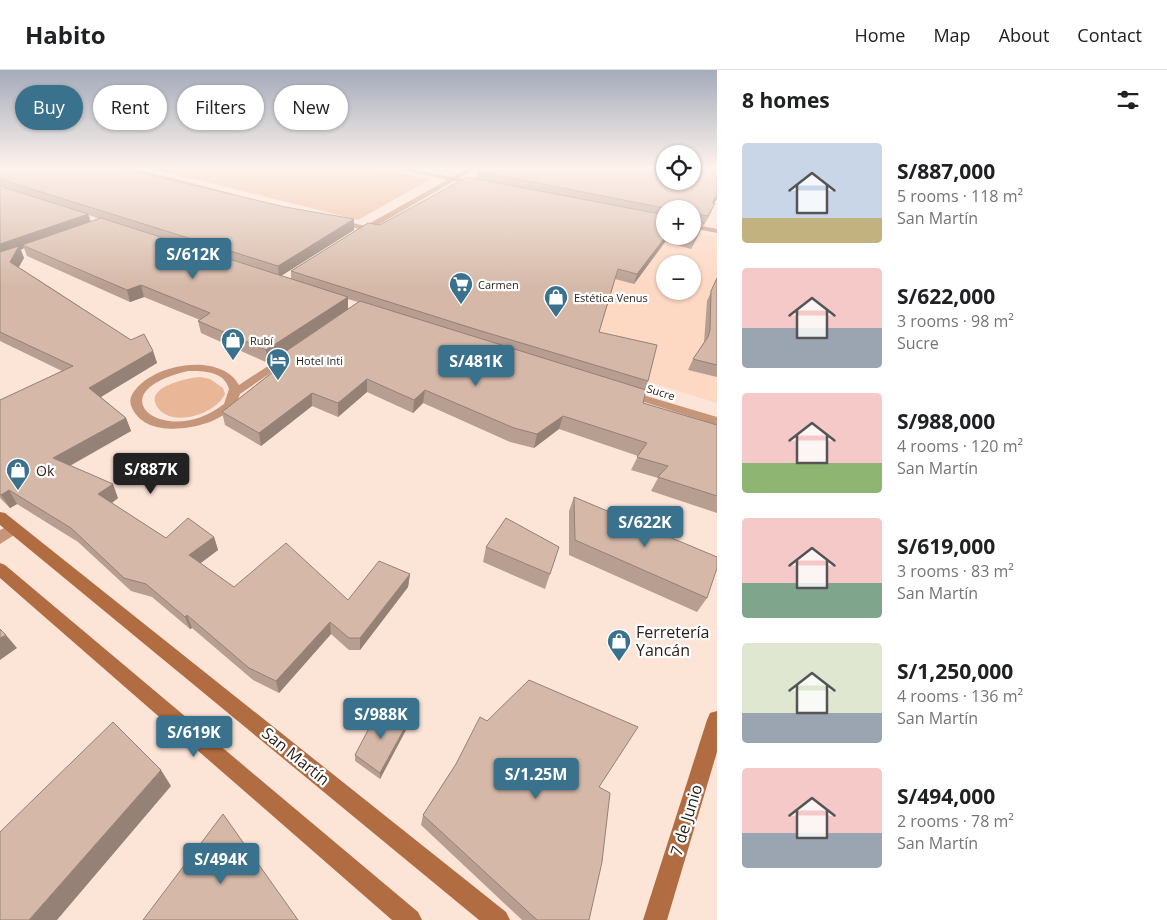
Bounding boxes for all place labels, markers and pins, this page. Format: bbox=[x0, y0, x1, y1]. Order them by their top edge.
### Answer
pin: S/612K bbox=[152, 238, 234, 280]
supermarket icon: Carmen bbox=[448, 271, 474, 305]
place label: Carmen bbox=[478, 277, 519, 292]
shop icon: Estética Venus bbox=[543, 284, 569, 318]
place label: Estética Venus bbox=[574, 290, 648, 305]
shop icon: Rubí bbox=[220, 327, 246, 361]
place label: Rubí bbox=[250, 333, 273, 348]
pin: S/481K bbox=[435, 344, 517, 387]
hotel icon: Hotel Inti bbox=[265, 347, 291, 381]
place label: Hotel Inti bbox=[296, 353, 343, 368]
pin: S/887K bbox=[110, 452, 192, 495]
shop icon: Ok bbox=[5, 457, 31, 491]
place label: Ok bbox=[36, 461, 55, 480]
pin: S/622K bbox=[604, 506, 686, 548]
place label: Ferretería Yancán bbox=[636, 621, 709, 661]
shop icon: Ferretería Yancán bbox=[606, 628, 632, 662]
pin: S/988K bbox=[340, 698, 422, 740]
pin: S/619K bbox=[153, 716, 235, 758]
pin: S/1.25M bbox=[490, 758, 582, 800]
pin: S/494K bbox=[180, 842, 262, 885]

